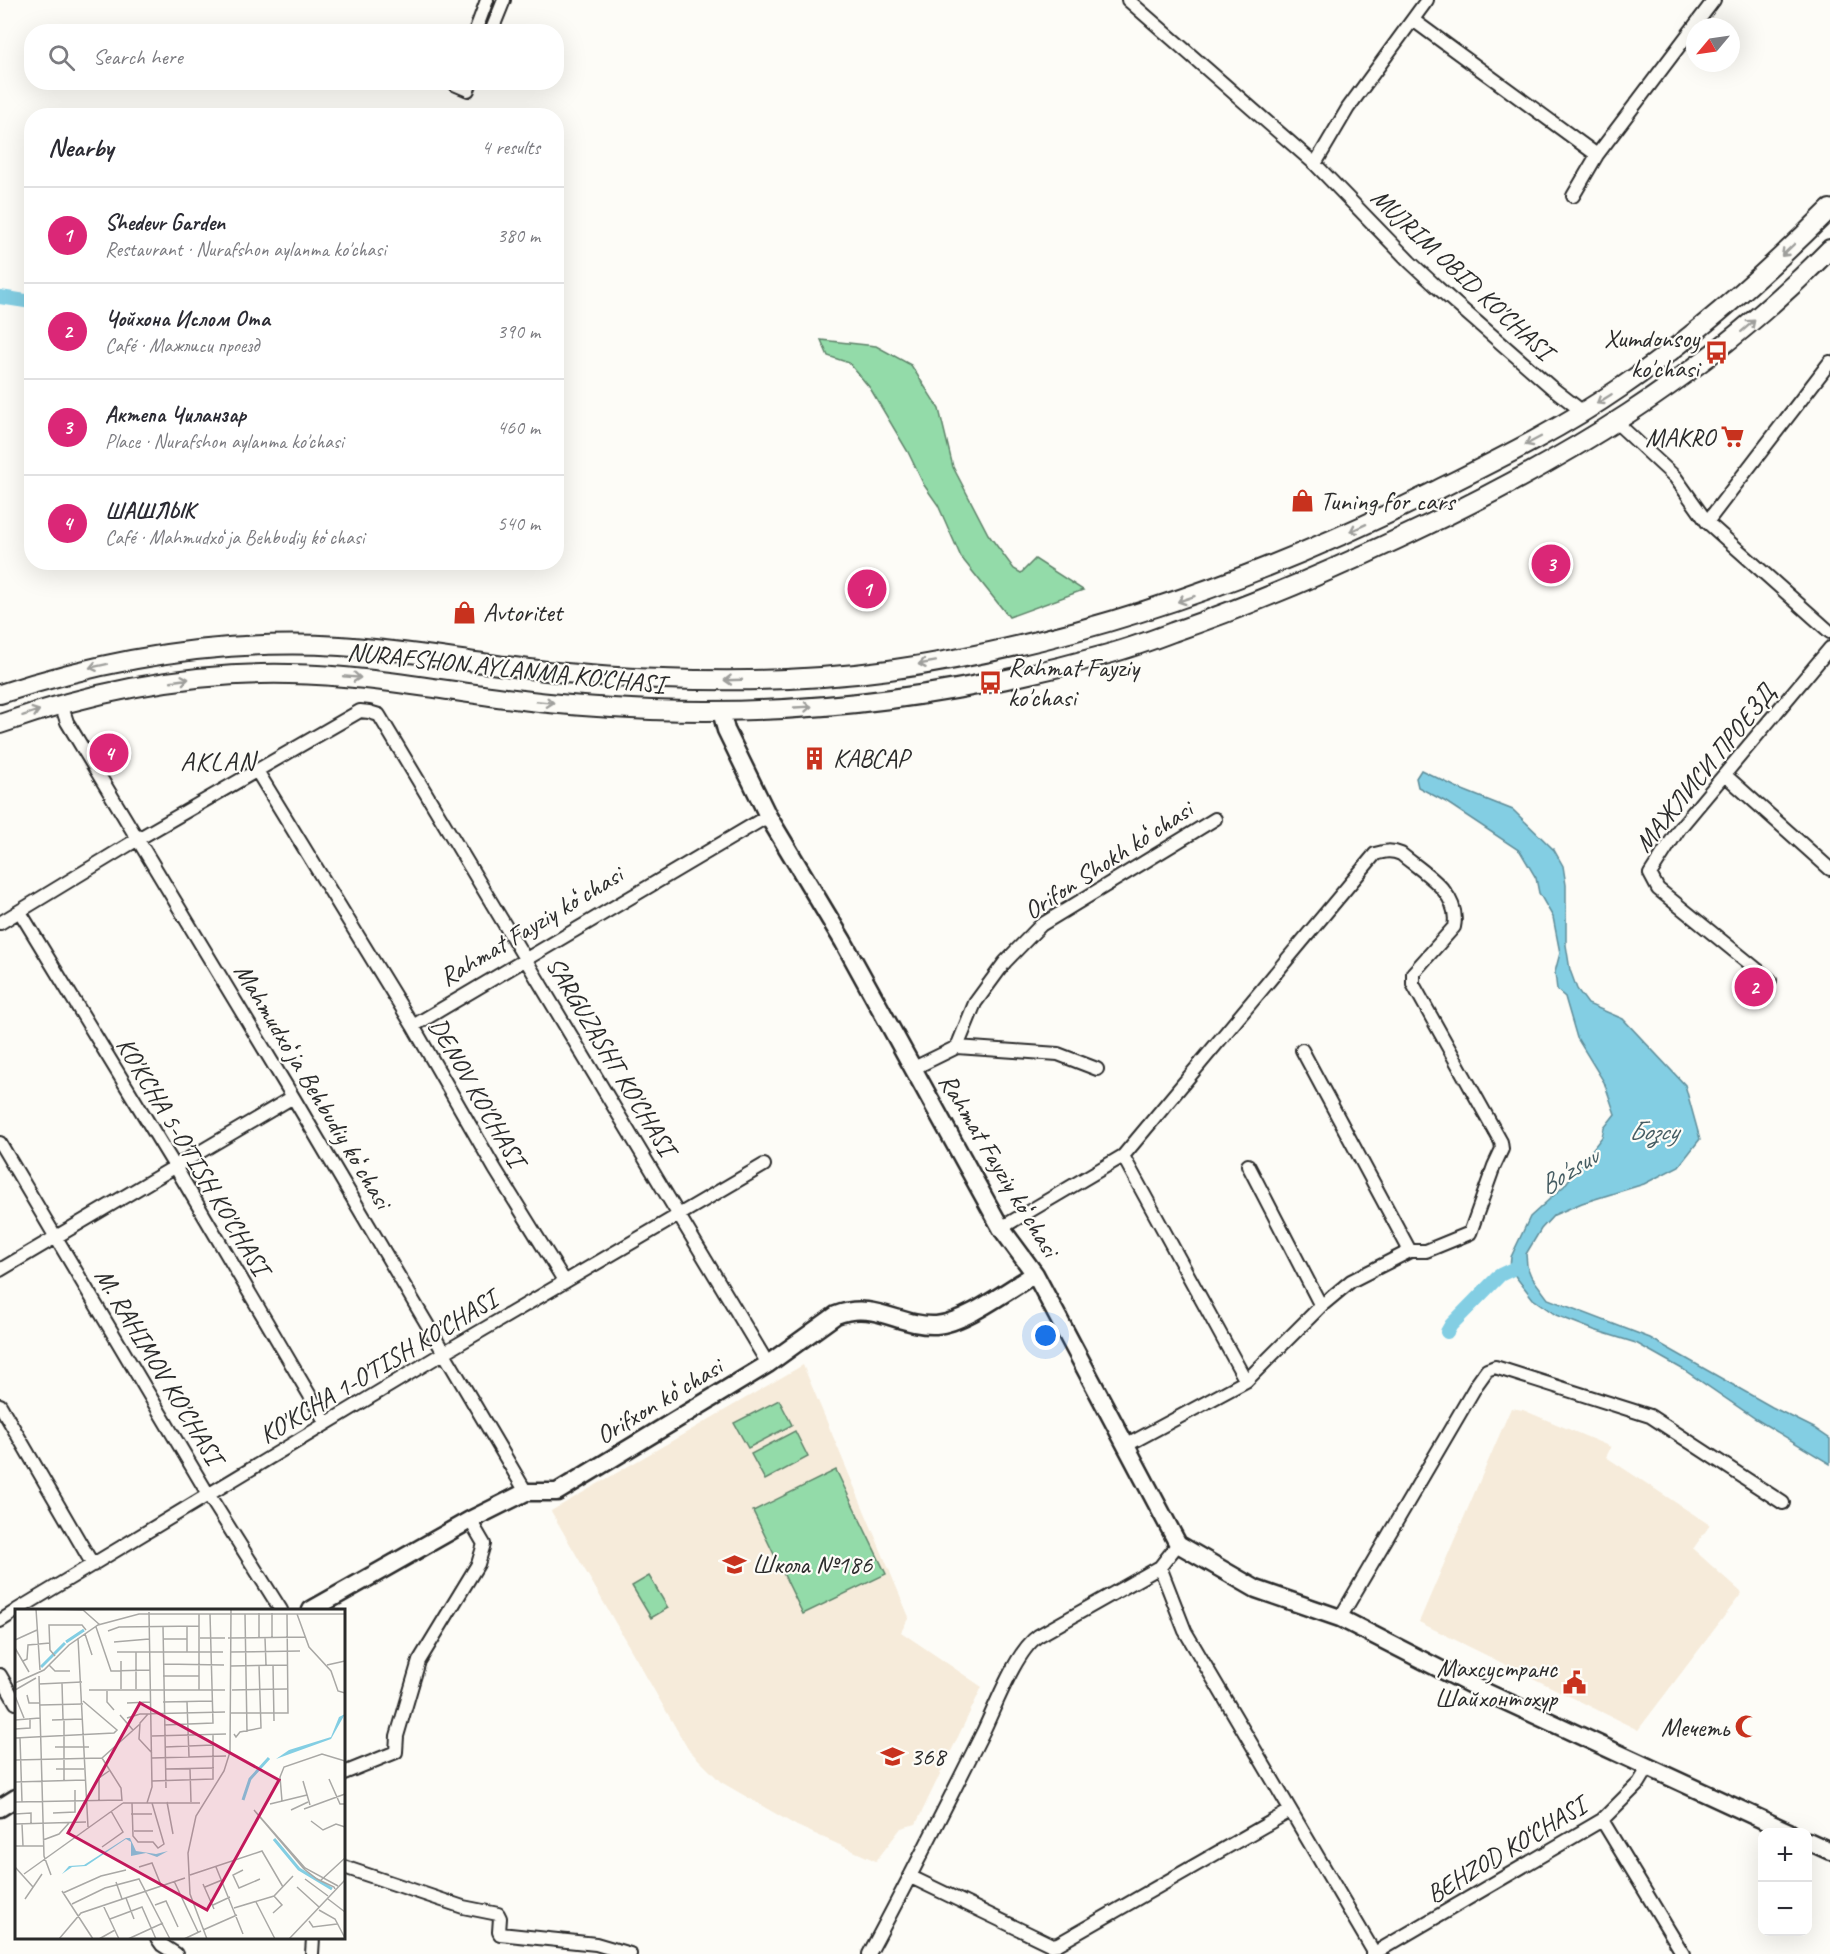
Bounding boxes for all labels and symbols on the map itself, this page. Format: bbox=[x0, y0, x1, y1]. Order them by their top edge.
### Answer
north arrow bbox=[1686, 18, 1740, 72]
street label: MUJRIM OBID KO'CHASI bbox=[1364, 181, 1564, 371]
one-way arrow bbox=[1781, 243, 1796, 258]
one-way arrow bbox=[1740, 319, 1755, 333]
place label: Xumdonsoy ko'chasi bbox=[1604, 322, 1702, 385]
bus stop icon: Xumdonsoy ko'chasi bbox=[1704, 340, 1730, 366]
one-way arrow bbox=[1596, 393, 1613, 405]
place label: MAKRO bbox=[1645, 421, 1718, 454]
supermarket icon: MAKRO bbox=[1720, 424, 1746, 450]
one-way arrow bbox=[1524, 436, 1542, 447]
place label: Tuning for cars bbox=[1320, 485, 1457, 518]
shop icon: Tuning for cars bbox=[1289, 488, 1315, 514]
one-way arrow bbox=[1350, 523, 1368, 535]
pin: 3 bbox=[1532, 542, 1570, 586]
pin: 1 bbox=[848, 566, 886, 612]
one-way arrow bbox=[1177, 594, 1196, 605]
place label: Avtoritet bbox=[483, 596, 565, 629]
shop icon: Avtoritet bbox=[452, 599, 478, 625]
street label: NURAFSHON AYLANMA KO'CHASI bbox=[346, 635, 672, 702]
place label: Rahmat Fayziy ko'chasi bbox=[1008, 651, 1141, 714]
one-way arrow bbox=[918, 658, 938, 669]
one-way arrow bbox=[89, 661, 108, 672]
bus stop icon: Rahmat Fayziy ko'chasi bbox=[977, 669, 1003, 695]
one-way arrow bbox=[341, 672, 361, 683]
one-way arrow bbox=[170, 674, 190, 685]
one-way arrow bbox=[724, 674, 744, 685]
street label: МАЖЛИСИ ПРОЕЗД bbox=[1627, 676, 1784, 859]
one-way arrow bbox=[534, 697, 554, 708]
one-way arrow bbox=[792, 702, 812, 713]
one-way arrow bbox=[21, 707, 40, 718]
pin: 4 bbox=[90, 730, 128, 776]
place label: КАВСАР bbox=[833, 742, 913, 775]
district label: AKLAN bbox=[180, 744, 258, 778]
building icon: КАВСАР bbox=[802, 745, 828, 771]
street label: Orifon Shokh koʻchasi bbox=[1017, 791, 1201, 927]
street label: Rahmat Fayziy koʻchasi bbox=[433, 857, 631, 994]
street label: SARGUZASHT KO'CHASI bbox=[539, 951, 686, 1166]
street label: Mahmudxoʻja Behbudiy koʻchasi bbox=[227, 957, 401, 1217]
pin: 2 bbox=[1734, 964, 1774, 1010]
street label: DENOV KO'CHASI bbox=[421, 1012, 536, 1177]
street label: KO'KCHA 5-O'TISH KO'CHASI bbox=[109, 1031, 280, 1286]
street label: Rahmat Fayziy koʻchasi bbox=[931, 1067, 1068, 1265]
water label: Бозсу bbox=[1628, 1114, 1682, 1149]
water label: Bo'zsuv bbox=[1532, 1137, 1608, 1202]
street label: M. RAHIMOV KO'CHASI bbox=[87, 1262, 233, 1475]
street label: KO'KCHA 1-O'TISH KO'CHASI bbox=[253, 1280, 508, 1451]
your location bbox=[1031, 1321, 1060, 1350]
street label: Orifxon koʻchasi bbox=[590, 1349, 731, 1452]
place label: Школа №186 bbox=[752, 1548, 874, 1581]
school or university icon: Школа №186 bbox=[721, 1551, 747, 1577]
inset map bbox=[15, 1609, 345, 1939]
place label: Махсустранс Шайхонтохур bbox=[1434, 1652, 1559, 1715]
public building icon: Махсустранс Шайхонтохур bbox=[1562, 1670, 1588, 1696]
place label: Мечеть bbox=[1661, 1711, 1731, 1744]
mosque icon: Мечеть bbox=[1734, 1714, 1760, 1740]
place label: 368 bbox=[910, 1740, 947, 1773]
school or university icon: 368 bbox=[879, 1743, 905, 1769]
street label: BEHZOD KO‘CHASI bbox=[1420, 1787, 1596, 1910]

